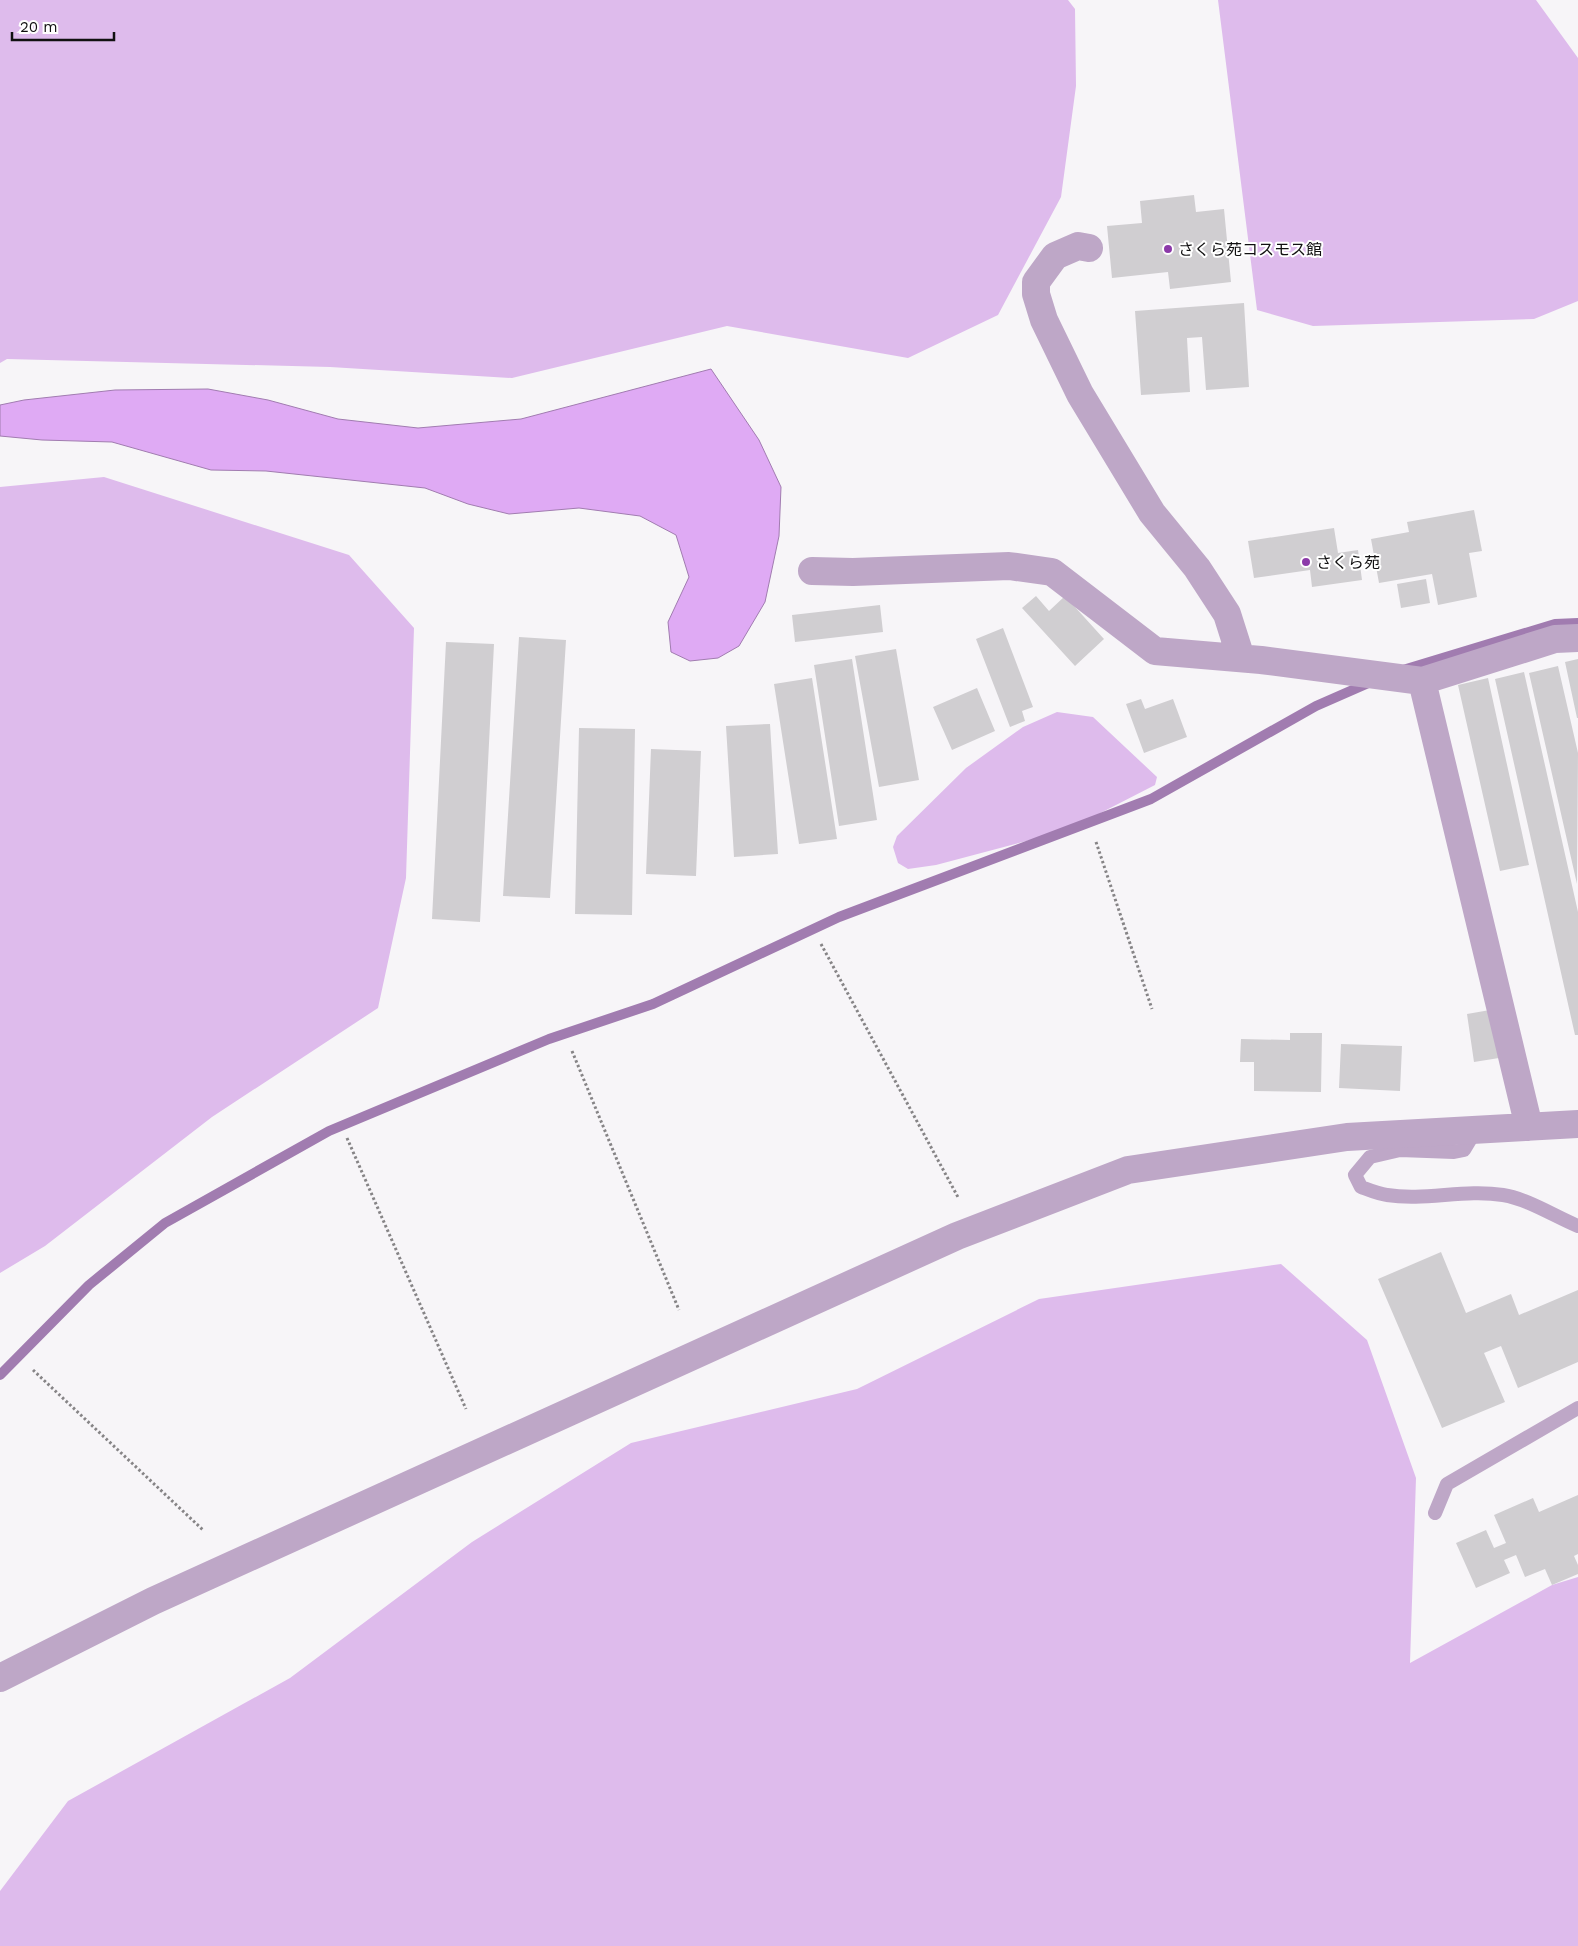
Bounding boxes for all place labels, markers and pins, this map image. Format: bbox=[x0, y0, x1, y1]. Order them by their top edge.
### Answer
place label: さくら苑コスモス館 bbox=[1178, 240, 1322, 259]
marker: さくら苑コスモス館 bbox=[1162, 243, 1174, 255]
place label: さくら苑 bbox=[1316, 553, 1380, 572]
marker: さくら苑 bbox=[1300, 556, 1312, 568]

